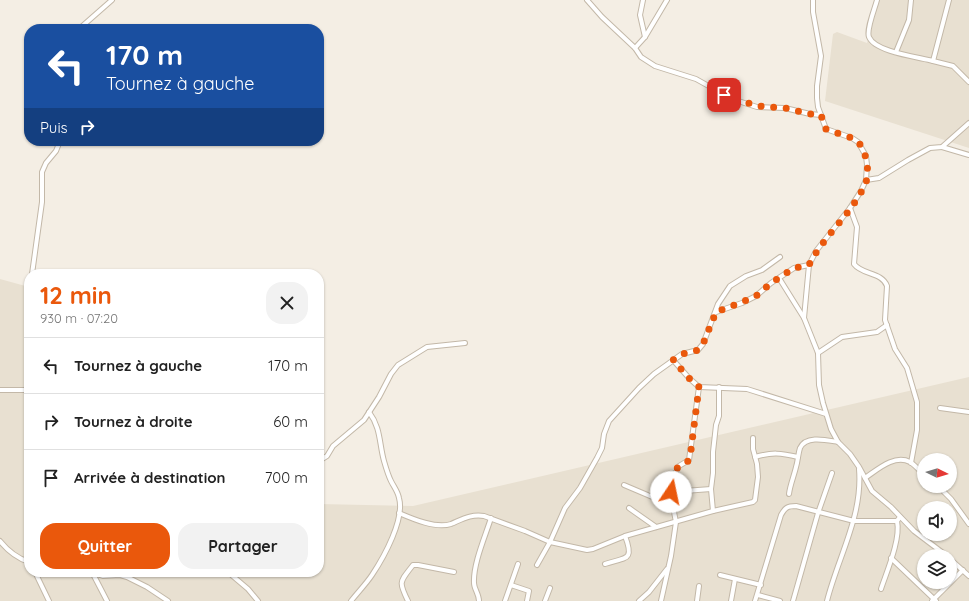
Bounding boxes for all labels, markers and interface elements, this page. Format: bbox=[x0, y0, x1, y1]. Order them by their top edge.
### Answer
text: 170 m bbox=[106, 37, 183, 72]
icon: left bbox=[40, 40, 92, 92]
text: Tournez à gauche bbox=[106, 72, 255, 95]
pin bbox=[707, 78, 741, 112]
icon: arrive bbox=[713, 84, 735, 106]
icon: right bbox=[76, 116, 98, 138]
text: Puis bbox=[40, 118, 68, 137]
text: 12 min bbox=[40, 280, 112, 310]
button: close bbox=[266, 282, 308, 324]
text: 930 m · 07:20 bbox=[40, 310, 118, 326]
icon: left bbox=[40, 355, 62, 377]
text: Tournez à gauche bbox=[74, 356, 202, 375]
text: 170 m bbox=[268, 356, 308, 375]
icon: right bbox=[40, 411, 62, 433]
text: Tournez à droite bbox=[74, 412, 193, 431]
text: 60 m bbox=[273, 412, 308, 431]
north arrow bbox=[917, 453, 957, 493]
map controls bbox=[917, 453, 957, 589]
icon: arrive bbox=[40, 467, 62, 489]
text: Arrivée à destination bbox=[74, 468, 226, 487]
text: 700 m bbox=[265, 468, 308, 487]
position arrow bbox=[650, 471, 692, 513]
button: sound bbox=[917, 501, 957, 541]
button: Quitter bbox=[40, 523, 170, 569]
button: Partager bbox=[178, 523, 308, 569]
button: layers bbox=[917, 549, 957, 589]

